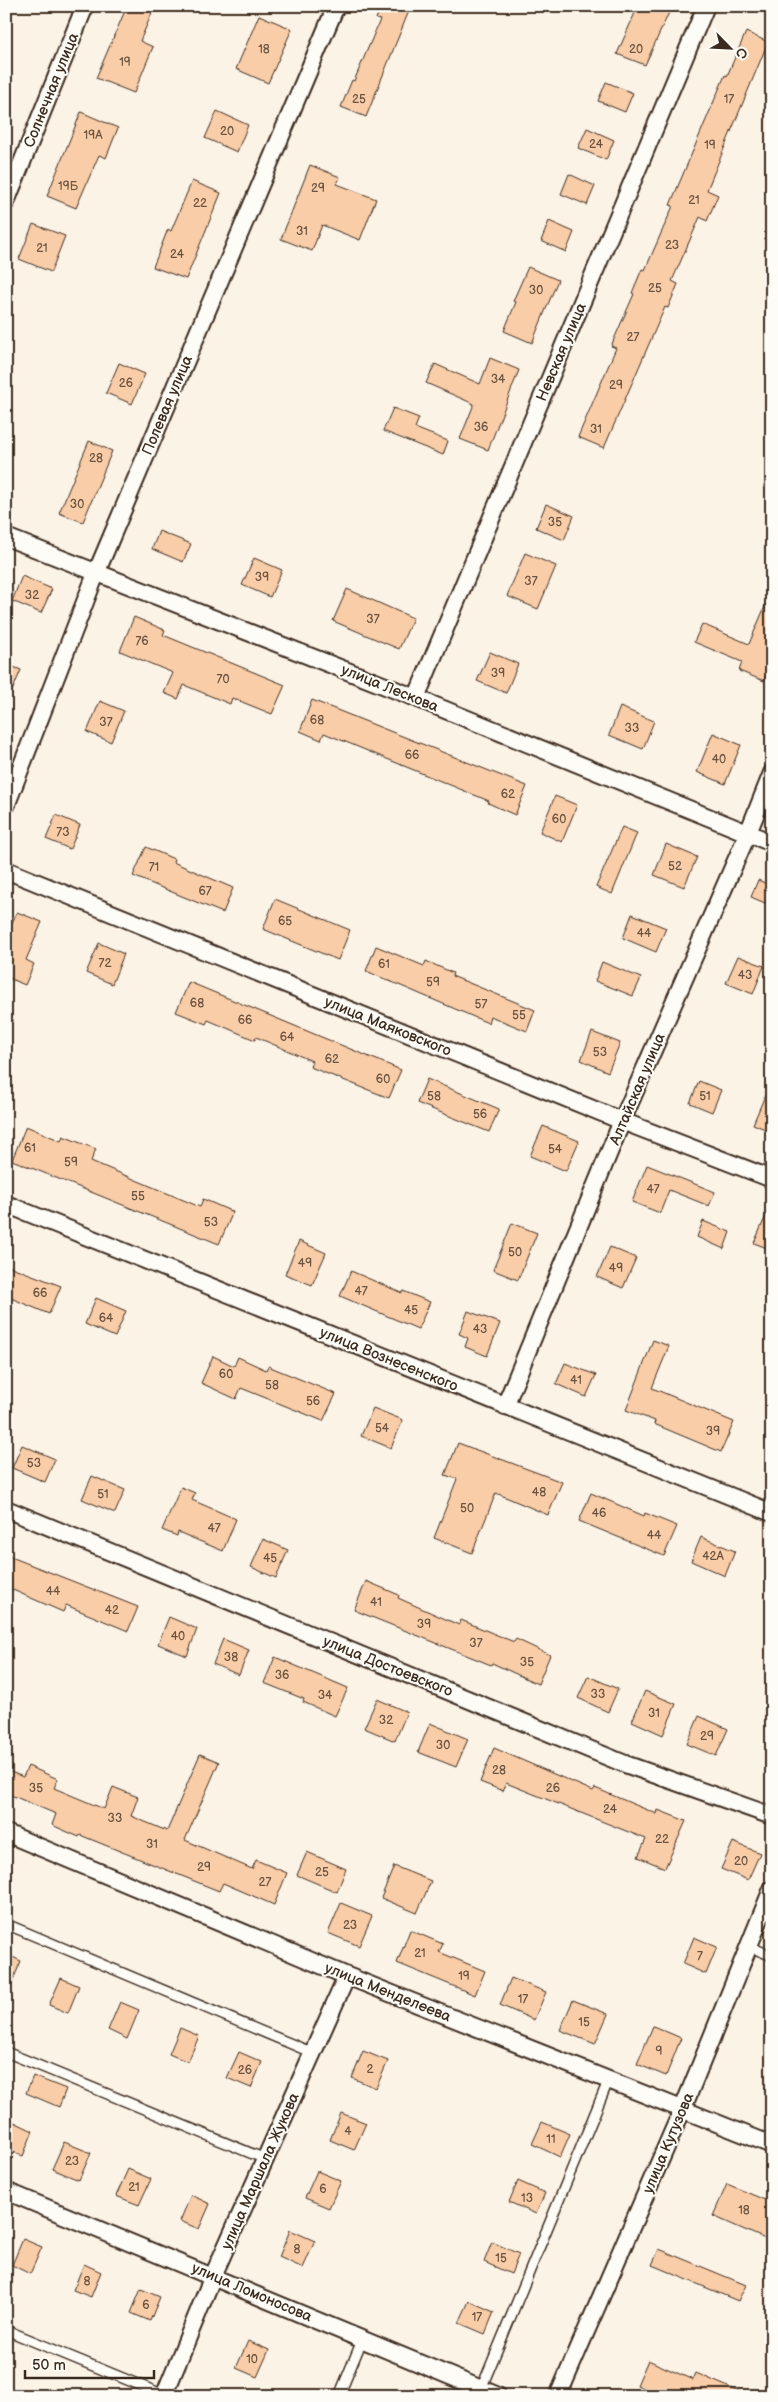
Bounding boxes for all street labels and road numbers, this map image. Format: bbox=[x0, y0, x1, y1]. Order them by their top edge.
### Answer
street label: Солнечная улица bbox=[20, 30, 83, 150]
street label: Невская улица bbox=[532, 300, 591, 404]
street label: Полевая улица bbox=[138, 352, 197, 458]
street label: улица Лескова bbox=[338, 660, 441, 717]
street label: улица Маяковского bbox=[322, 992, 454, 1061]
street label: Алтайская улица bbox=[605, 1030, 670, 1149]
street label: улица Вознесенского bbox=[317, 1323, 461, 1396]
street label: улица Достоевского bbox=[320, 1632, 456, 1701]
street label: улица Менделеева bbox=[322, 1958, 454, 2026]
street label: улица Маршала Жукова bbox=[217, 2090, 304, 2253]
street label: улица Кутузова bbox=[639, 2090, 698, 2197]
street label: улица Ломоносова bbox=[189, 2259, 315, 2326]

